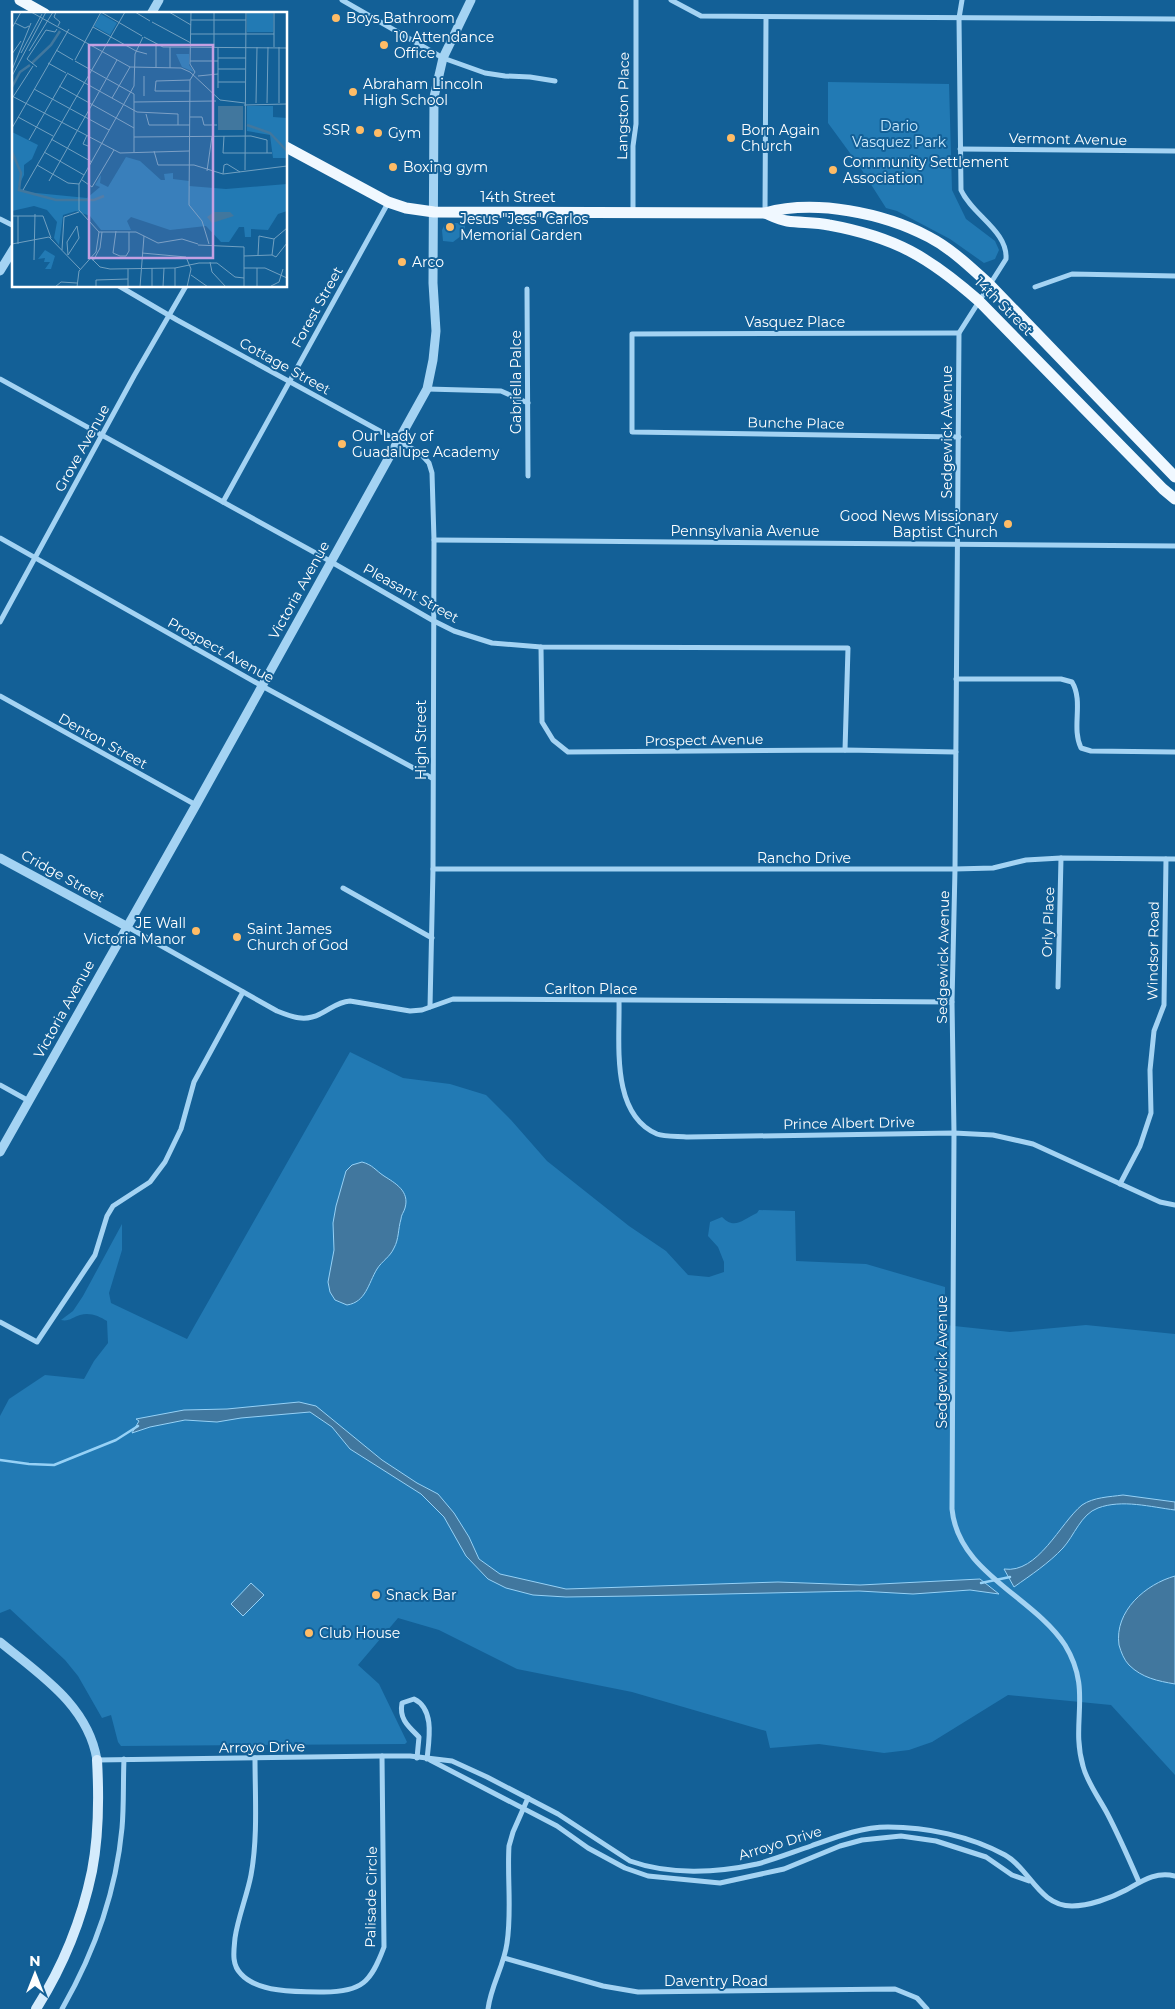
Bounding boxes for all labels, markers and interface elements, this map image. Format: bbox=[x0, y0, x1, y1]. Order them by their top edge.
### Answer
place label: Boys Bathroom bbox=[346, 9, 455, 27]
inset map bbox=[12, 12, 288, 288]
marker: Boys Bathroom bbox=[330, 12, 342, 24]
place label: 10 Attendance Office bbox=[394, 28, 494, 62]
marker: 10 Attendance Office bbox=[378, 39, 390, 51]
street label: Langston Place bbox=[613, 52, 633, 160]
place label: Abraham Lincoln High School bbox=[363, 75, 483, 109]
marker: Abraham Lincoln High School bbox=[347, 86, 359, 98]
park label: Dario Vasquez Park bbox=[852, 117, 947, 151]
place label: SSR bbox=[323, 121, 350, 139]
place label: Born Again Church bbox=[741, 121, 820, 155]
marker: SSR bbox=[354, 124, 366, 136]
place label: Gym bbox=[388, 124, 421, 142]
marker: Gym bbox=[372, 127, 384, 139]
street label: Vermont Avenue bbox=[1009, 129, 1127, 149]
marker: Born Again Church bbox=[725, 132, 737, 144]
place label: Community Settlement Association bbox=[843, 153, 1009, 187]
place label: Boxing gym bbox=[403, 158, 488, 176]
marker: Boxing gym bbox=[387, 161, 399, 173]
marker: Community Settlement Association bbox=[827, 164, 839, 176]
street label: 14th Street bbox=[480, 188, 556, 206]
place label: Jesus "Jess" Carlos Memorial Garden bbox=[459, 210, 589, 244]
marker: Jesus "Jess" Carlos Memorial Garden bbox=[444, 221, 456, 233]
place label: Arco bbox=[412, 253, 444, 271]
marker: Arco bbox=[396, 256, 408, 268]
street label: Forest Street bbox=[287, 263, 347, 351]
street label: 14th Street bbox=[971, 273, 1037, 339]
street label: Vasquez Place bbox=[745, 313, 845, 331]
street label: Gabriella Palce bbox=[507, 330, 525, 434]
street label: Cottage Street bbox=[236, 334, 334, 399]
street label: Sedgewick Avenue bbox=[938, 365, 956, 499]
street label: Grove Avenue bbox=[51, 401, 113, 495]
street label: Bunche Place bbox=[747, 413, 845, 433]
place label: Our Lady of Guadalupe Academy bbox=[352, 427, 500, 461]
marker: Our Lady of Guadalupe Academy bbox=[336, 438, 348, 450]
place label: Good News Missionary Baptist Church bbox=[840, 507, 998, 541]
marker: Good News Missionary Baptist Church bbox=[1002, 518, 1014, 530]
street label: Pennsylvania Avenue bbox=[670, 522, 820, 540]
street label: Victoria Avenue bbox=[265, 538, 333, 642]
street label: Pleasant Street bbox=[360, 559, 462, 627]
street label: Prospect Avenue bbox=[165, 613, 277, 687]
street label: High Street bbox=[412, 700, 430, 780]
street label: Denton Street bbox=[55, 709, 151, 773]
street label: Prospect Avenue bbox=[644, 730, 764, 750]
street label: Cridge Street bbox=[18, 846, 108, 907]
street label: Rancho Drive bbox=[757, 849, 851, 867]
street label: Orly Place bbox=[1038, 886, 1058, 958]
street label: Sedgewick Avenue bbox=[933, 890, 953, 1024]
street label: Windsor Road bbox=[1143, 901, 1163, 1001]
place label: JE Wall Victoria Manor bbox=[84, 914, 186, 948]
place label: Saint James Church of God bbox=[247, 920, 348, 954]
marker: JE Wall Victoria Manor bbox=[190, 925, 202, 937]
marker: Saint James Church of God bbox=[231, 931, 243, 943]
street label: Victoria Avenue bbox=[30, 957, 98, 1061]
street label: Carlton Place bbox=[545, 980, 637, 998]
street label: Prince Albert Drive bbox=[783, 1113, 915, 1133]
street label: Sedgewick Avenue bbox=[933, 1295, 951, 1429]
place label: Snack Bar bbox=[386, 1586, 457, 1604]
marker: Snack Bar bbox=[370, 1589, 382, 1601]
place label: Club House bbox=[319, 1624, 400, 1642]
marker: Club House bbox=[303, 1627, 315, 1639]
street label: Arroyo Drive bbox=[219, 1737, 305, 1757]
street label: Arroyo Drive bbox=[736, 1822, 824, 1864]
street label: Palisade Circle bbox=[361, 1846, 381, 1948]
north arrow bbox=[10, 1949, 60, 1999]
text: N bbox=[29, 1952, 41, 1970]
street label: Daventry Road bbox=[664, 1972, 768, 1990]

